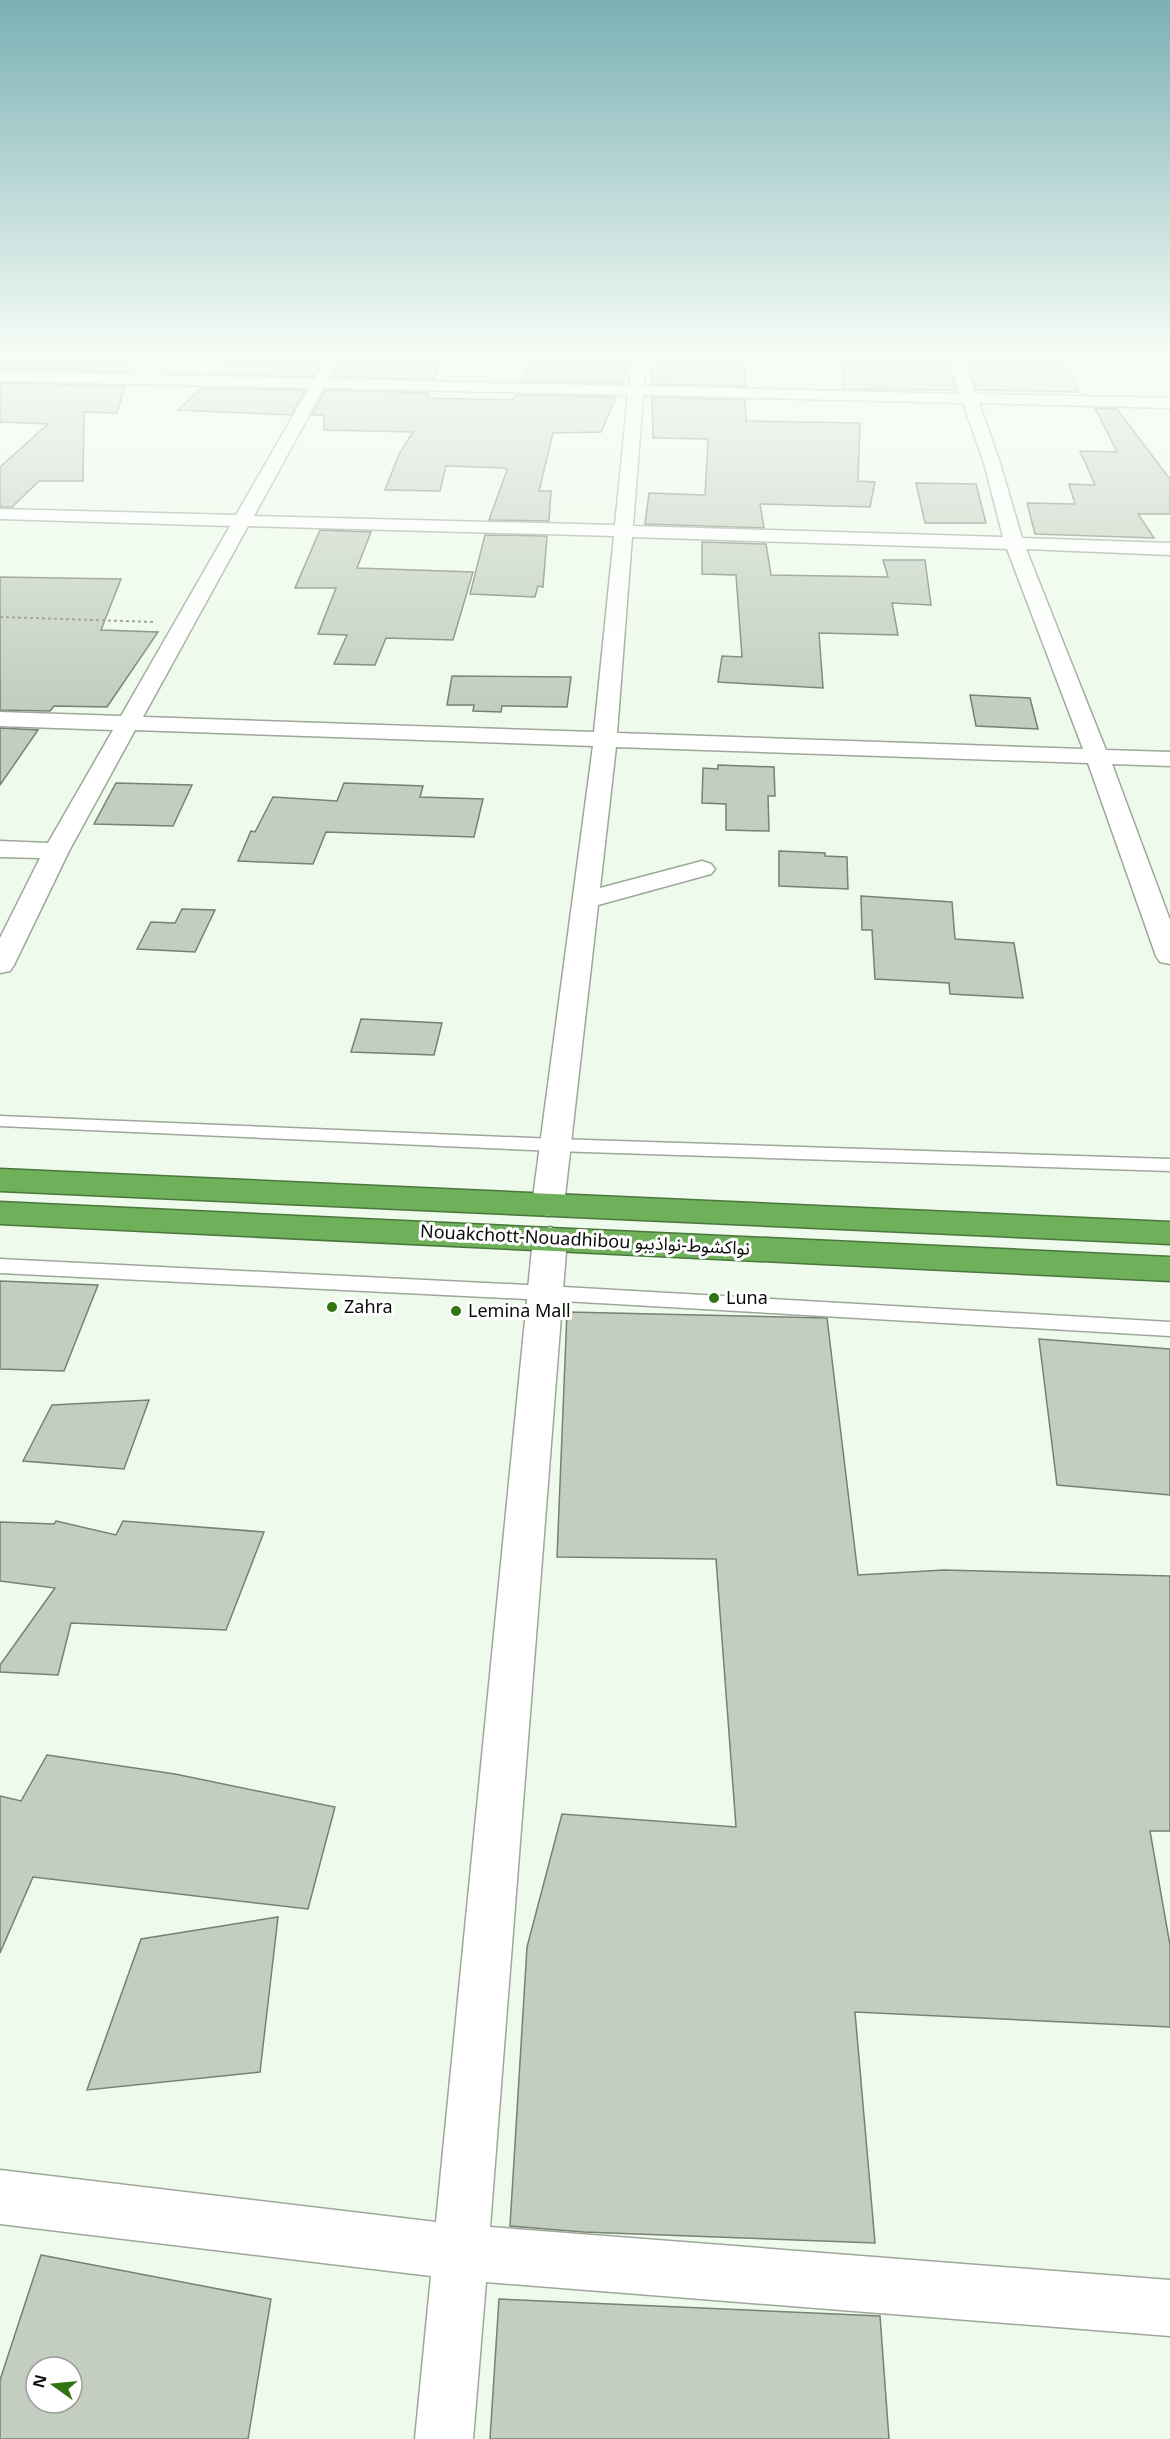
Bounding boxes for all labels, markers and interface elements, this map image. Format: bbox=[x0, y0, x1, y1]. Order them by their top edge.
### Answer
street label: Nouakchott-Nouadhibou نواكشوط-نواذيبو bbox=[419, 1218, 751, 1260]
place label: Luna bbox=[726, 1285, 768, 1309]
marker: Luna bbox=[707, 1291, 721, 1305]
place label: Zahra bbox=[344, 1294, 393, 1318]
place label: Lemina Mall bbox=[468, 1298, 571, 1322]
marker: Zahra bbox=[325, 1300, 339, 1314]
marker: Lemina Mall bbox=[449, 1304, 463, 1318]
north arrow bbox=[24, 2355, 84, 2415]
text: N bbox=[27, 2372, 52, 2390]

